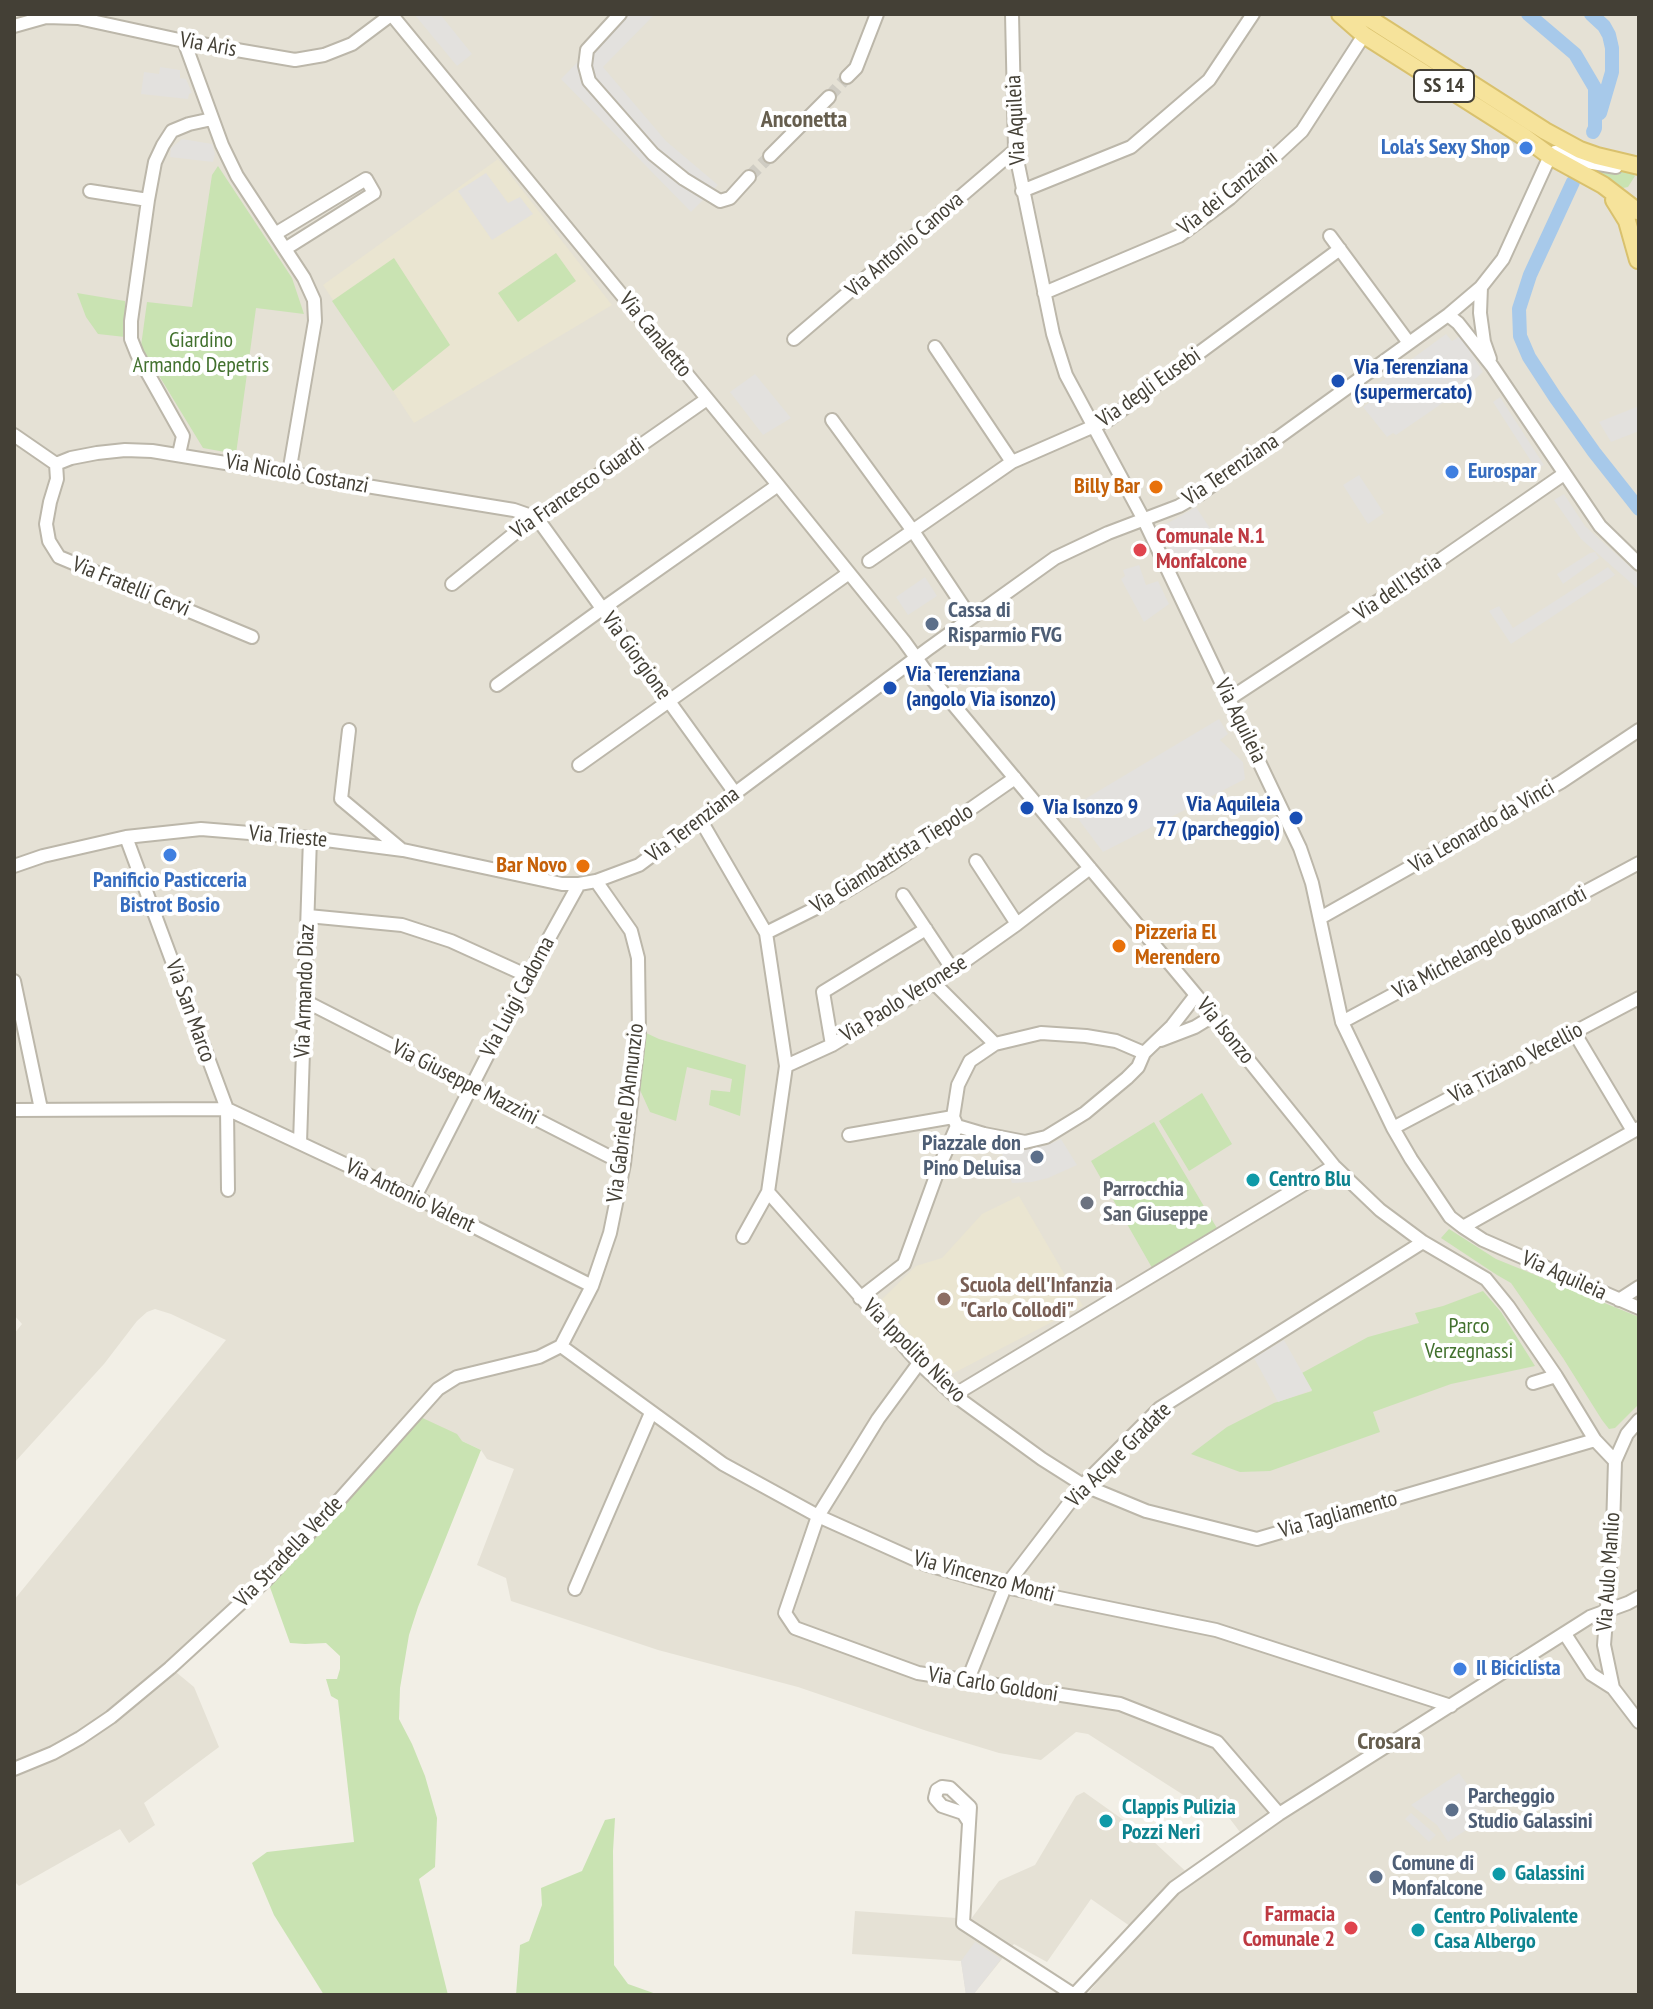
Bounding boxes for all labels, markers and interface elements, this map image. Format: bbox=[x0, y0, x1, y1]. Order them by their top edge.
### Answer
street label: Via Aris bbox=[178, 27, 238, 63]
road number: SS 14 bbox=[1414, 70, 1474, 102]
street label: Via Aquileia bbox=[1000, 74, 1032, 166]
district label: Anconetta bbox=[761, 106, 847, 134]
place label: Lola's Sexy Shop bbox=[1381, 135, 1510, 161]
marker: Lola's Sexy Shop bbox=[1517, 139, 1535, 157]
street label: Via dei Canziani bbox=[1173, 145, 1283, 241]
street label: Via Antonio Canova bbox=[841, 187, 969, 303]
street label: Via Canaletto bbox=[613, 287, 697, 383]
park label: Giardino Armando Depetris bbox=[133, 328, 269, 380]
street label: Via degli Eusebi bbox=[1092, 343, 1206, 433]
place label: Via Terenziana (supermercato) bbox=[1354, 355, 1473, 406]
marker: Via Terenziana (supermercato) bbox=[1329, 372, 1347, 390]
street label: Via Terenziana bbox=[1178, 428, 1284, 512]
street label: Via Francesco Guardi bbox=[506, 433, 650, 545]
street label: Via Nicolò Costanzi bbox=[223, 448, 371, 500]
place label: Eurospar bbox=[1468, 459, 1537, 485]
marker: Eurospar bbox=[1443, 463, 1461, 481]
place label: Billy Bar bbox=[1074, 474, 1140, 500]
marker: Billy Bar bbox=[1147, 478, 1165, 496]
place label: Comunale N.1 Monfalcone bbox=[1156, 524, 1265, 576]
marker: Comunale N.1 Monfalcone bbox=[1131, 541, 1149, 559]
street label: Via dell'Istria bbox=[1349, 549, 1447, 627]
street label: Via Fratelli Cervi bbox=[68, 551, 194, 623]
place label: Cassa di Risparmio FVG bbox=[948, 598, 1062, 650]
street label: Via Giorgione bbox=[595, 607, 677, 705]
marker: Cassa di Risparmio FVG bbox=[923, 615, 941, 633]
place label: Via Terenziana (angolo Via isonzo) bbox=[906, 662, 1056, 714]
street label: Via Aquileia bbox=[1208, 675, 1272, 767]
marker: Via Terenziana (angolo Via isonzo) bbox=[881, 679, 899, 697]
street label: Via Leonardo da Vinci bbox=[1405, 775, 1559, 879]
street label: Via Terenziana bbox=[641, 781, 745, 869]
place label: Via Aquileia 77 (parcheggio) bbox=[1156, 792, 1280, 844]
place label: Via Isonzo 9 bbox=[1043, 795, 1138, 821]
street label: Via Giambattista Tiepolo bbox=[806, 798, 978, 920]
marker: Via Isonzo 9 bbox=[1018, 799, 1036, 817]
marker: Via Aquileia 77 (parcheggio) bbox=[1287, 809, 1305, 827]
street label: Via Trieste bbox=[248, 820, 328, 854]
marker: Panificio Pasticceria Bistrot Bosio bbox=[161, 846, 179, 864]
place label: Bar Novo bbox=[496, 853, 567, 879]
marker: Bar Novo bbox=[574, 857, 592, 875]
place label: Panificio Pasticceria Bistrot Bosio bbox=[93, 868, 247, 920]
street label: Via Michelangelo Buonarroti bbox=[1389, 881, 1591, 1005]
place label: Pizzeria El Merendero bbox=[1135, 920, 1220, 972]
street label: Via Armando Diaz bbox=[289, 923, 321, 1059]
street label: Via Luigi Cadorna bbox=[475, 932, 561, 1062]
marker: Pizzeria El Merendero bbox=[1110, 937, 1128, 955]
street label: Via Paolo Veronese bbox=[836, 950, 972, 1048]
street label: Via San Marco bbox=[159, 956, 221, 1066]
street label: Via Isonzo bbox=[1190, 993, 1260, 1069]
street label: Via Tiziano Vecellio bbox=[1445, 1017, 1587, 1109]
street label: Via Gabriele D'Annunzio bbox=[602, 1022, 650, 1204]
street label: Via Giuseppe Mazzini bbox=[387, 1035, 543, 1131]
place label: Piazzale don Pino Deluisa bbox=[922, 1131, 1021, 1182]
marker: Piazzale don Pino Deluisa bbox=[1028, 1148, 1046, 1166]
street label: Via Antonio Valent bbox=[341, 1153, 479, 1239]
place label: Centro Blu bbox=[1269, 1167, 1351, 1193]
marker: Centro Blu bbox=[1244, 1171, 1262, 1189]
place label: Parrocchia San Giuseppe bbox=[1103, 1177, 1208, 1228]
marker: Parrocchia San Giuseppe bbox=[1078, 1194, 1096, 1212]
street label: Via Aquileia bbox=[1517, 1246, 1611, 1306]
place label: Scuola dell'Infanzia "Carlo Collodi" bbox=[960, 1273, 1113, 1324]
marker: Scuola dell'Infanzia "Carlo Collodi" bbox=[935, 1290, 953, 1308]
street label: Via Ippolito Nievo bbox=[857, 1294, 971, 1408]
park label: Parco Verzegnassi bbox=[1425, 1314, 1513, 1366]
street label: Via Acque Gradate bbox=[1061, 1397, 1177, 1513]
street label: Via Tagliamento bbox=[1276, 1486, 1400, 1544]
street label: Via Stradella Verde bbox=[230, 1491, 348, 1613]
street label: Via Aulo Manlio bbox=[1592, 1511, 1626, 1633]
street label: Via Vincenzo Monti bbox=[911, 1545, 1057, 1609]
place label: Il Biciclista bbox=[1476, 1656, 1561, 1682]
marker: Il Biciclista bbox=[1451, 1660, 1469, 1678]
street label: Via Carlo Goldoni bbox=[926, 1662, 1060, 1708]
district label: Crosara bbox=[1357, 1728, 1421, 1756]
place label: Parcheggio Studio Galassini bbox=[1468, 1784, 1593, 1836]
place label: Clappis Pulizia Pozzi Neri bbox=[1122, 1795, 1236, 1846]
marker: Parcheggio Studio Galassini bbox=[1443, 1801, 1461, 1819]
marker: Clappis Pulizia Pozzi Neri bbox=[1097, 1812, 1115, 1830]
place label: Comune di Monfalcone bbox=[1392, 1851, 1483, 1902]
place label: Galassini bbox=[1515, 1861, 1585, 1887]
marker: Galassini bbox=[1490, 1865, 1508, 1883]
marker: Comune di Monfalcone bbox=[1367, 1868, 1385, 1886]
place label: Farmacia Comunale 2 bbox=[1243, 1902, 1335, 1954]
place label: Centro Polivalente Casa Albergo bbox=[1434, 1904, 1578, 1956]
marker: Farmacia Comunale 2 bbox=[1342, 1919, 1360, 1937]
marker: Centro Polivalente Casa Albergo bbox=[1409, 1921, 1427, 1939]

